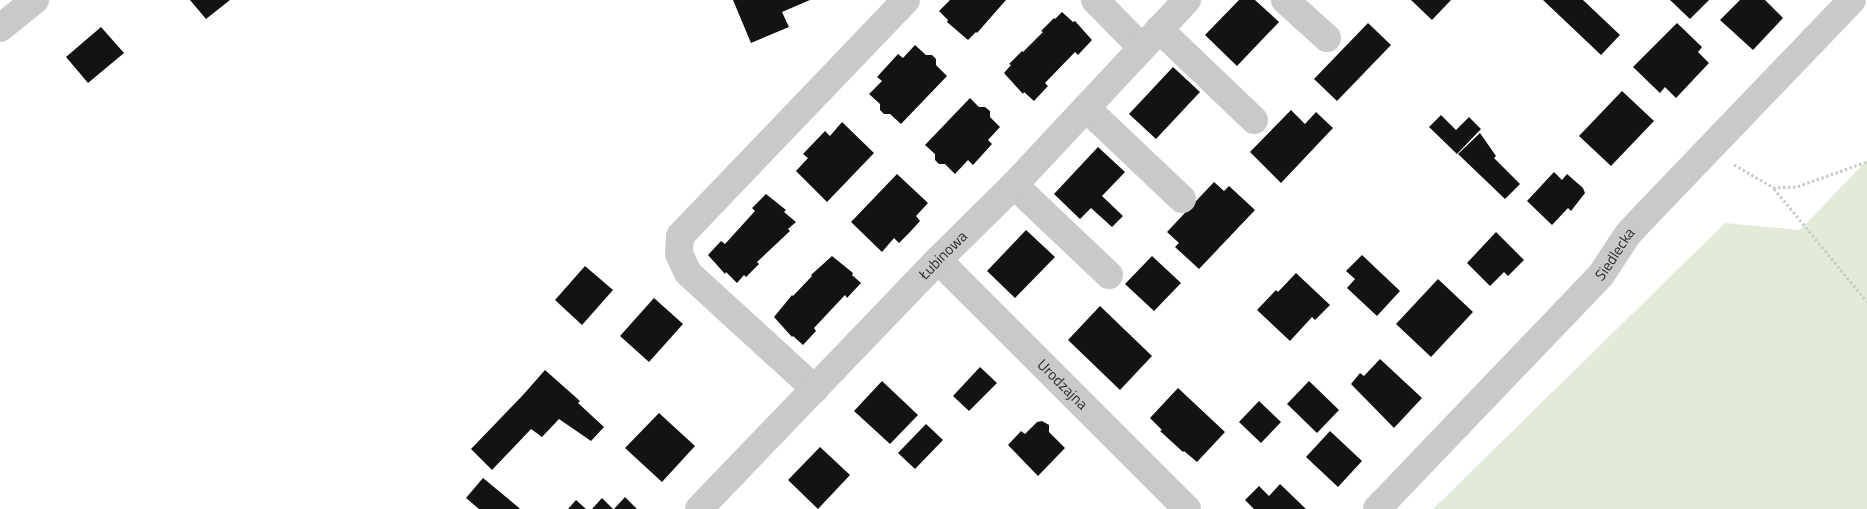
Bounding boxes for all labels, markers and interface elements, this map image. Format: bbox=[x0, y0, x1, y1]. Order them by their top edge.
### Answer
street label: Siedlecka bbox=[1589, 221, 1640, 286]
street label: Łubinowa bbox=[912, 225, 973, 285]
street label: Urodzajna bbox=[1032, 353, 1094, 415]

